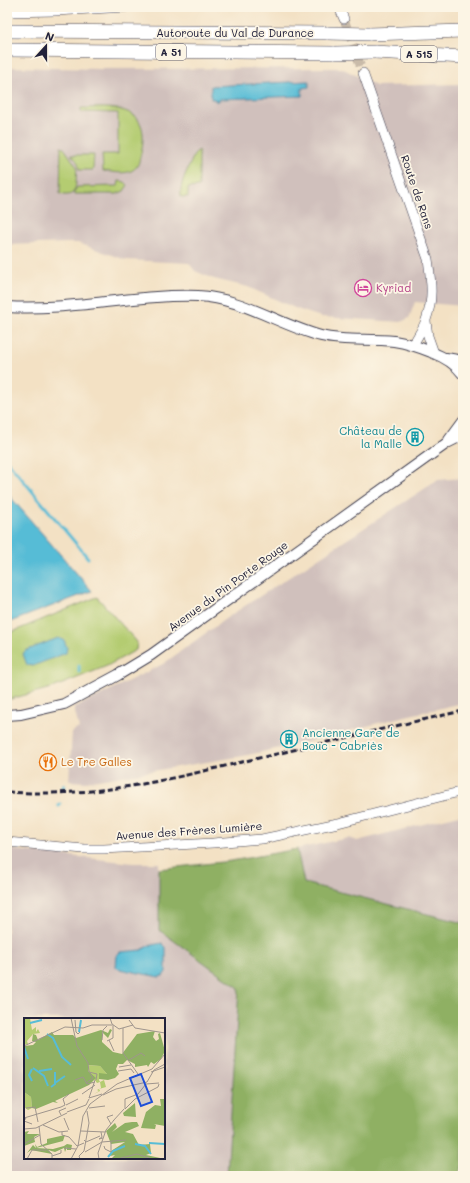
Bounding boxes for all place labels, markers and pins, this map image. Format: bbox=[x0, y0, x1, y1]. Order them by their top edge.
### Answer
hotel icon: Kyriad bbox=[353, 278, 373, 298]
place label: Kyriad bbox=[376, 280, 411, 295]
place label: Château de la Malle bbox=[339, 423, 402, 451]
building icon: Château de la Malle bbox=[405, 427, 425, 447]
place label: Ancienne Gare de Bouc - Cabriès bbox=[302, 725, 400, 753]
building icon: Ancienne Gare de Bouc - Cabriès bbox=[279, 729, 299, 749]
restaurant icon: Le Tre Galles bbox=[38, 752, 58, 772]
place label: Le Tre Galles bbox=[61, 754, 132, 769]

